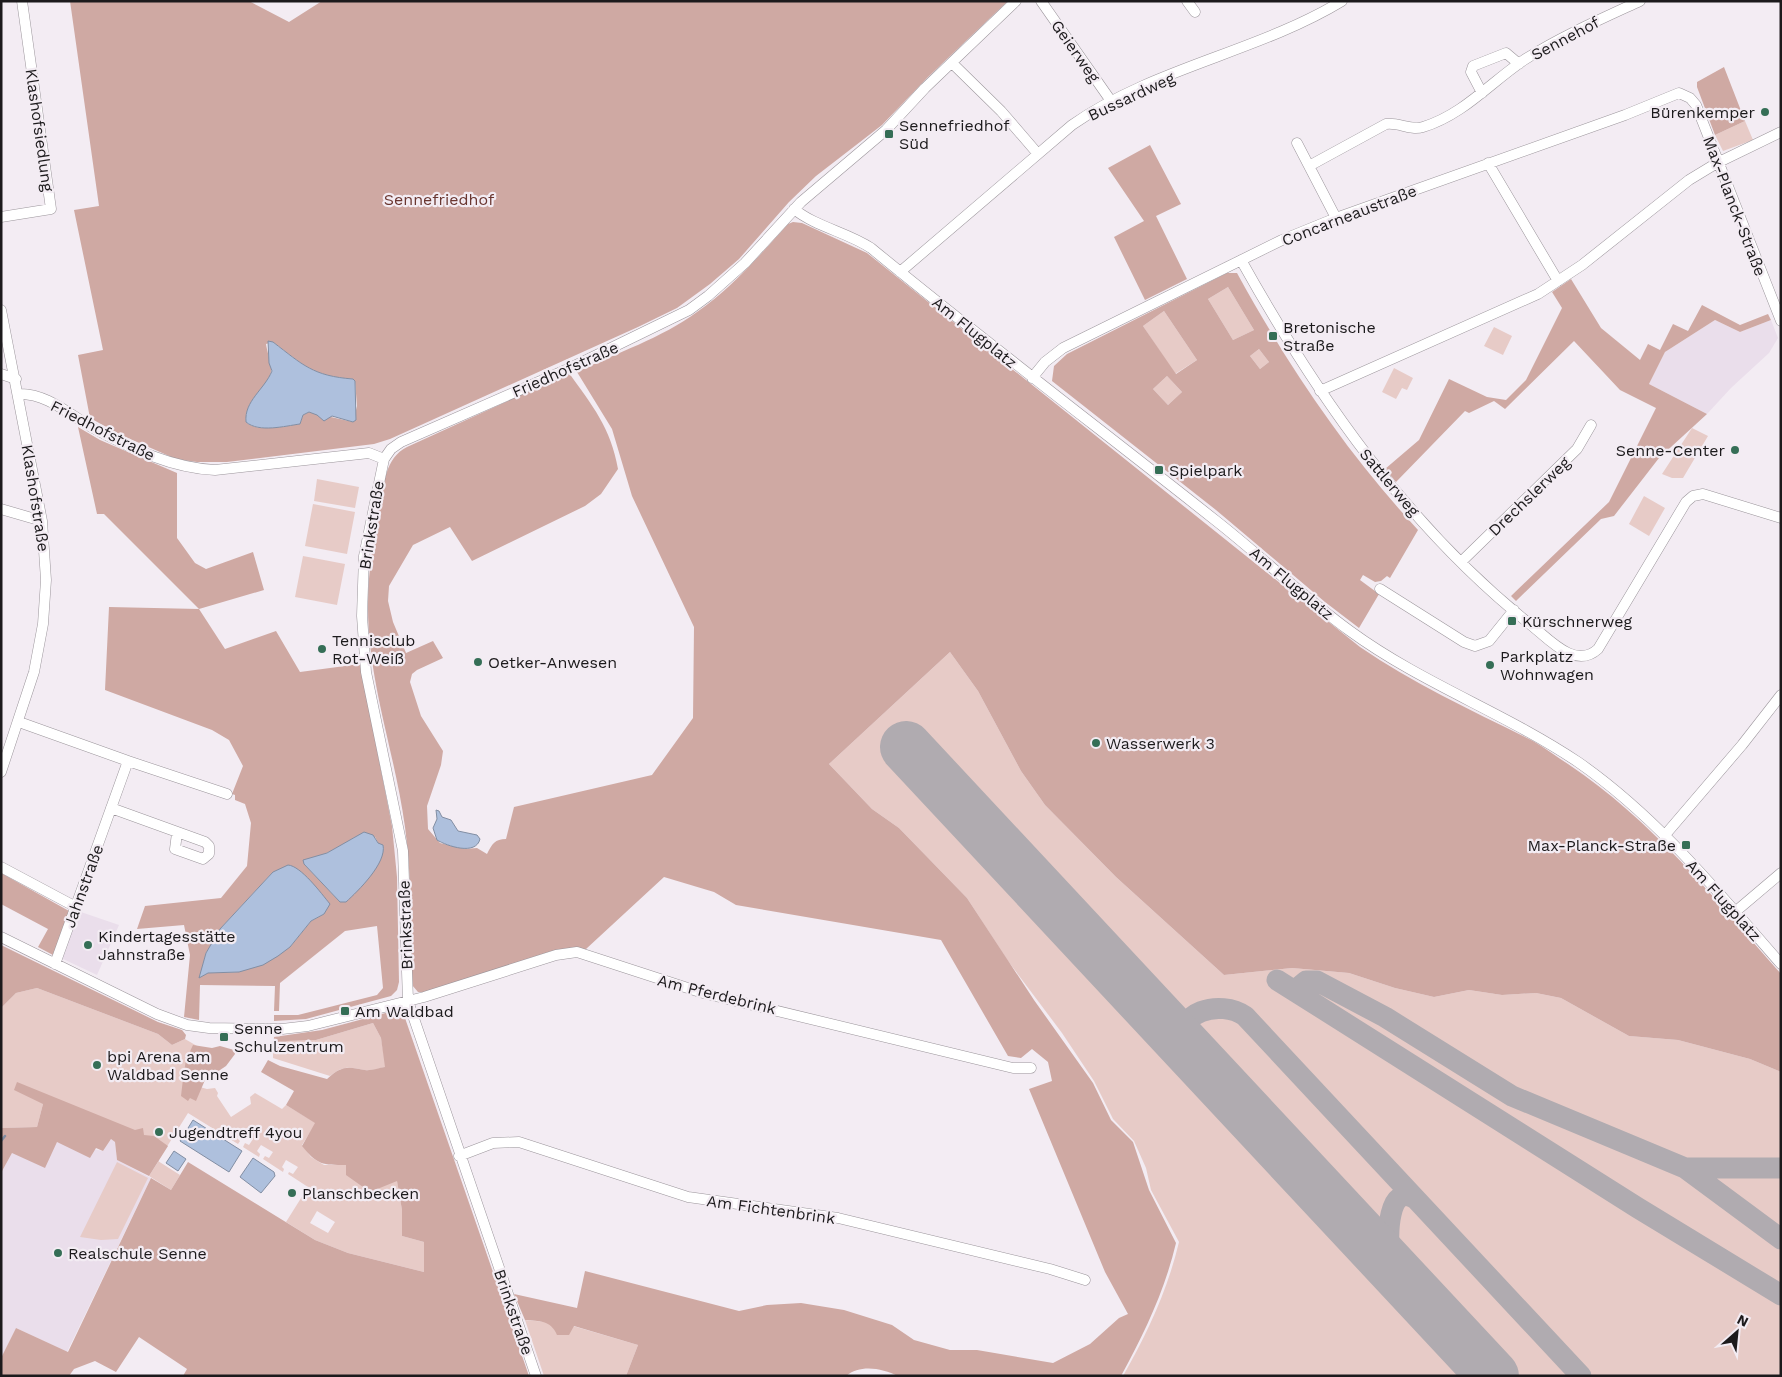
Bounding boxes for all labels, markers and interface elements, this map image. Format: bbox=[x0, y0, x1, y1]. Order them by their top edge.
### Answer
street label: Sennehof bbox=[1528, 12, 1603, 64]
street label: Geierweg bbox=[1047, 16, 1104, 86]
street label: Klashofsiedlung bbox=[21, 68, 58, 193]
street label: Bussardweg bbox=[1085, 68, 1178, 125]
place label: Bürenkemper bbox=[1650, 103, 1755, 122]
marker: Bürenkemper bbox=[1759, 106, 1771, 118]
place label: Sennefriedhof Süd bbox=[899, 116, 1010, 153]
marker: Sennefriedhof Süd bbox=[883, 128, 895, 140]
street label: Max-Planck-Straße bbox=[1699, 133, 1770, 279]
street label: Concarneaustraße bbox=[1279, 181, 1419, 250]
park label: Sennefriedhof bbox=[384, 190, 495, 209]
street label: Am Flugplatz bbox=[929, 293, 1021, 372]
place label: Bretonische Straße bbox=[1283, 318, 1376, 355]
marker: Bretonische Straße bbox=[1267, 330, 1279, 342]
street label: Friedhofstraße bbox=[509, 338, 621, 401]
street label: Friedhofstraße bbox=[47, 396, 158, 465]
place label: Senne-Center bbox=[1616, 441, 1725, 460]
street label: Klashofstraße bbox=[18, 443, 53, 553]
marker: Senne-Center bbox=[1729, 444, 1741, 456]
street label: Sattlerweg bbox=[1356, 445, 1424, 520]
street label: Drechslerweg bbox=[1485, 452, 1574, 540]
place label: Spielpark bbox=[1169, 461, 1242, 480]
marker: Spielpark bbox=[1153, 464, 1165, 476]
street label: Brinkstraße bbox=[355, 479, 388, 571]
street label: Am Flugplatz bbox=[1246, 543, 1337, 624]
place label: Kürschnerweg bbox=[1522, 612, 1632, 631]
marker: Kürschnerweg bbox=[1506, 615, 1518, 627]
place label: Tennisclub Rot-Weiß bbox=[332, 631, 415, 668]
marker: Tennisclub Rot-Weiß bbox=[316, 643, 328, 655]
place label: Parkplatz Wohnwagen bbox=[1500, 647, 1594, 684]
place label: Oetker-Anwesen bbox=[488, 653, 617, 672]
marker: Oetker-Anwesen bbox=[472, 656, 484, 668]
marker: Parkplatz Wohnwagen bbox=[1484, 659, 1496, 671]
place label: Wasserwerk 3 bbox=[1106, 734, 1215, 753]
marker: Wasserwerk 3 bbox=[1090, 737, 1102, 749]
place label: Max-Planck-Straße bbox=[1528, 836, 1676, 855]
marker: Max-Planck-Straße bbox=[1680, 839, 1692, 851]
street label: Jahnstraße bbox=[60, 842, 107, 930]
street label: Am Flugplatz bbox=[1682, 856, 1765, 945]
street label: Brinkstraße bbox=[394, 880, 417, 970]
place label: Kindertagesstätte Jahnstraße bbox=[98, 927, 235, 964]
marker: Kindertagesstätte Jahnstraße bbox=[82, 939, 94, 951]
street label: Am Pferdebrink bbox=[656, 971, 778, 1018]
place label: Am Waldbad bbox=[355, 1002, 454, 1021]
marker: Am Waldbad bbox=[339, 1005, 351, 1017]
place label: Senne Schulzentrum bbox=[234, 1019, 344, 1056]
marker: Senne Schulzentrum bbox=[218, 1031, 230, 1043]
place label: bpi Arena am Waldbad Senne bbox=[107, 1047, 229, 1084]
marker: bpi Arena am Waldbad Senne bbox=[91, 1059, 103, 1071]
place label: Jugendtreff 4you bbox=[169, 1123, 303, 1142]
marker: Jugendtreff 4you bbox=[153, 1126, 165, 1138]
place label: Planschbecken bbox=[302, 1184, 419, 1203]
marker: Planschbecken bbox=[286, 1187, 298, 1199]
street label: Am Fichtenbrink bbox=[705, 1191, 836, 1228]
place label: Realschule Senne bbox=[68, 1244, 207, 1263]
marker: Realschule Senne bbox=[52, 1247, 64, 1259]
street label: Brinkstraße bbox=[490, 1267, 537, 1358]
north arrow bbox=[1712, 1307, 1762, 1357]
text: N bbox=[1735, 1311, 1751, 1330]

